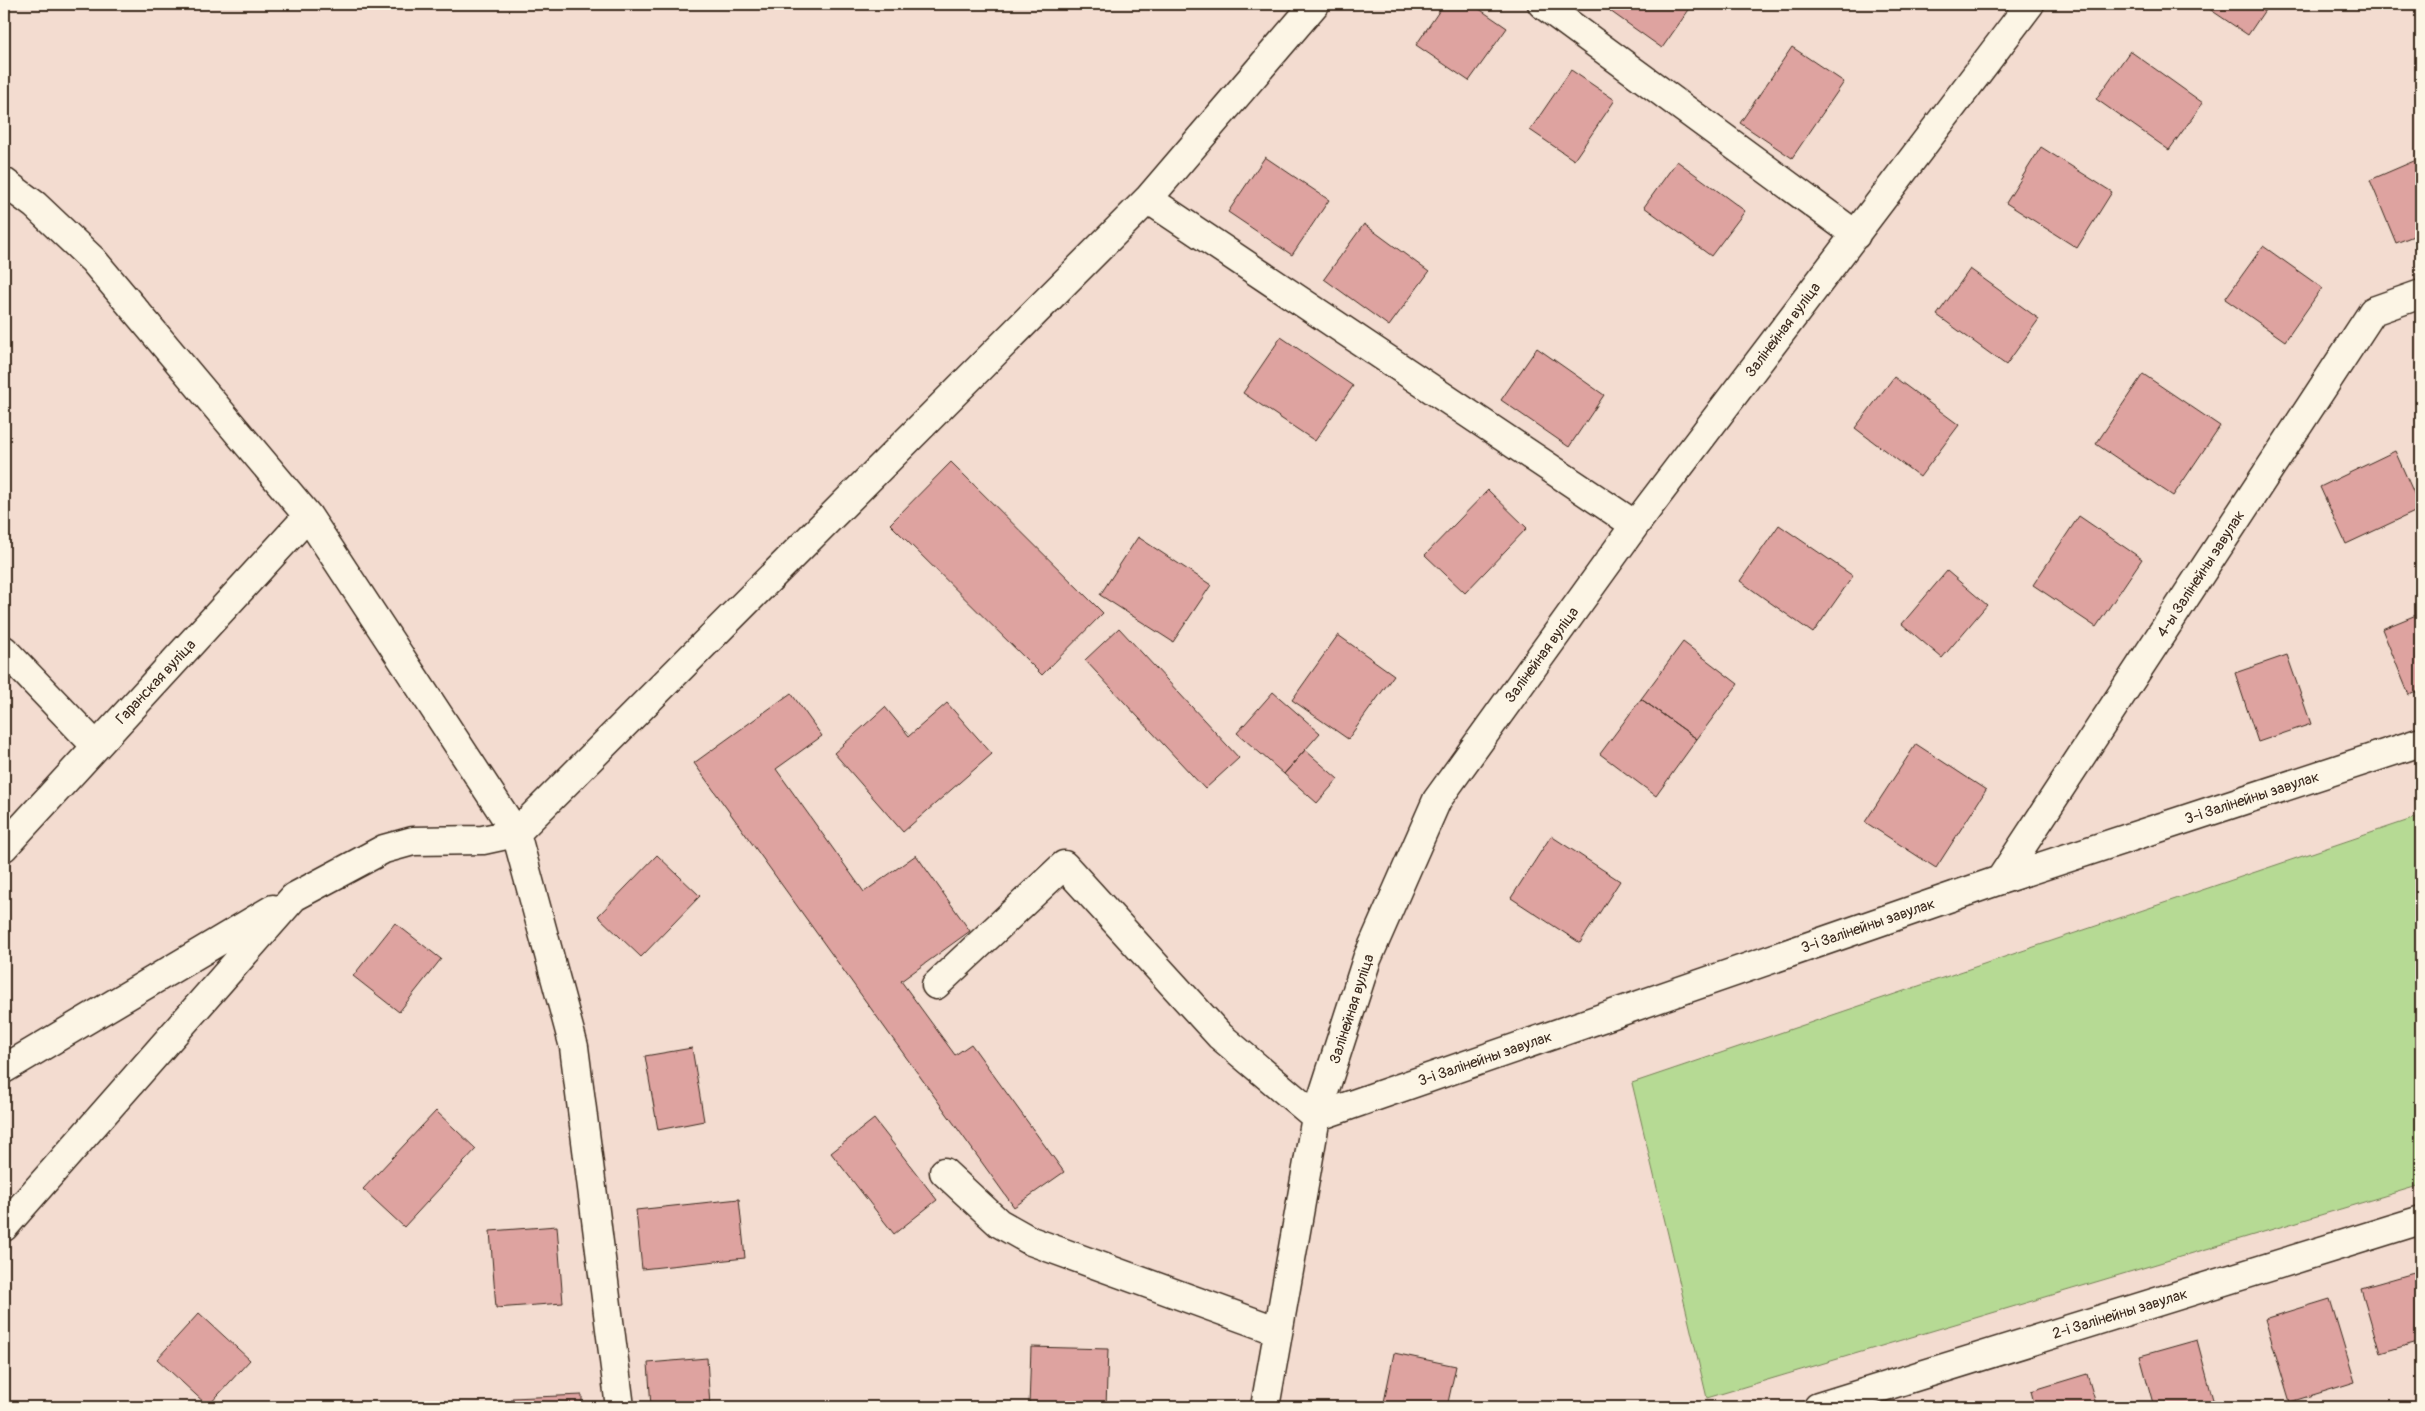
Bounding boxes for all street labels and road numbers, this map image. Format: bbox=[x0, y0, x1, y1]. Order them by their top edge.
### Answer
street label: Залінейная вуліца bbox=[1741, 279, 1825, 381]
street label: 4-ы Залінейны завулак bbox=[2153, 507, 2249, 641]
street label: Залінейная вуліца bbox=[1501, 603, 1583, 707]
street label: Гаранская вуліца bbox=[112, 636, 200, 728]
street label: 3-і Залінейны завулак bbox=[2182, 767, 2322, 829]
street label: 3-і Залінейны завулак bbox=[1799, 894, 1938, 958]
street label: Залінейная вуліца bbox=[1325, 952, 1379, 1066]
street label: 3-і Залінейны завулак bbox=[1416, 1027, 1555, 1091]
street label: 2-і Залінейны завулак bbox=[2050, 1284, 2190, 1344]

